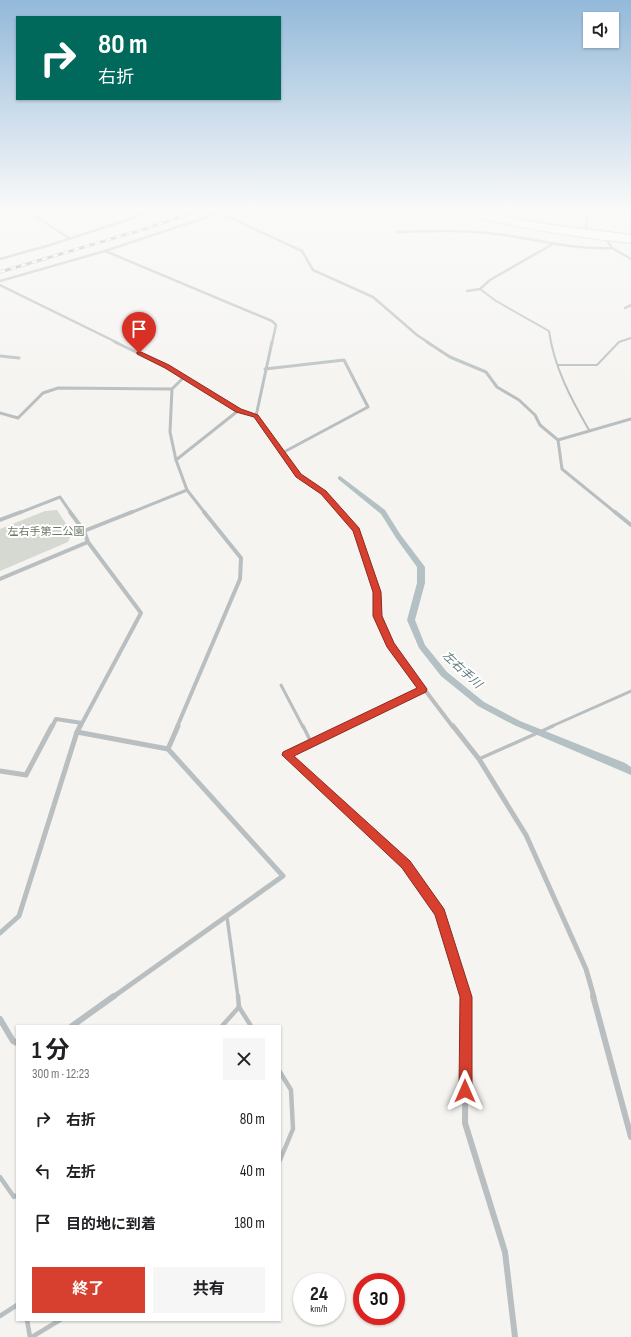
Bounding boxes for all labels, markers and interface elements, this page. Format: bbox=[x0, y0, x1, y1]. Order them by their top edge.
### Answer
map controls bbox=[583, 12, 619, 48]
button: sound bbox=[583, 12, 619, 48]
text: 80 m bbox=[98, 28, 147, 61]
icon: right bbox=[32, 32, 84, 84]
text: 右折 bbox=[98, 67, 134, 88]
pin bbox=[122, 312, 156, 353]
icon: arrive bbox=[128, 318, 150, 340]
park label: 左右手第二公園 bbox=[8, 525, 85, 538]
water label: 左右手川 bbox=[439, 648, 486, 693]
text: 1 分 bbox=[32, 1036, 69, 1065]
button: close bbox=[223, 1038, 265, 1080]
text: 300 m · 12:23 bbox=[32, 1066, 90, 1082]
position arrow bbox=[444, 1070, 486, 1112]
icon: right bbox=[32, 1108, 54, 1130]
text: 80 m bbox=[240, 1110, 265, 1129]
text: 右折 bbox=[66, 1111, 96, 1130]
icon: left bbox=[32, 1160, 54, 1182]
text: 40 m bbox=[240, 1162, 265, 1181]
text: 左折 bbox=[66, 1163, 96, 1182]
icon: arrive bbox=[32, 1212, 54, 1234]
text: 180 m bbox=[234, 1214, 265, 1233]
text: 目的地に到着 bbox=[66, 1215, 156, 1234]
button: 終了 bbox=[32, 1267, 145, 1313]
button: 共有 bbox=[153, 1267, 265, 1313]
speed limit sign: 30 bbox=[353, 1273, 405, 1325]
text: 24 bbox=[310, 1282, 328, 1306]
text: km/h bbox=[310, 1303, 328, 1315]

